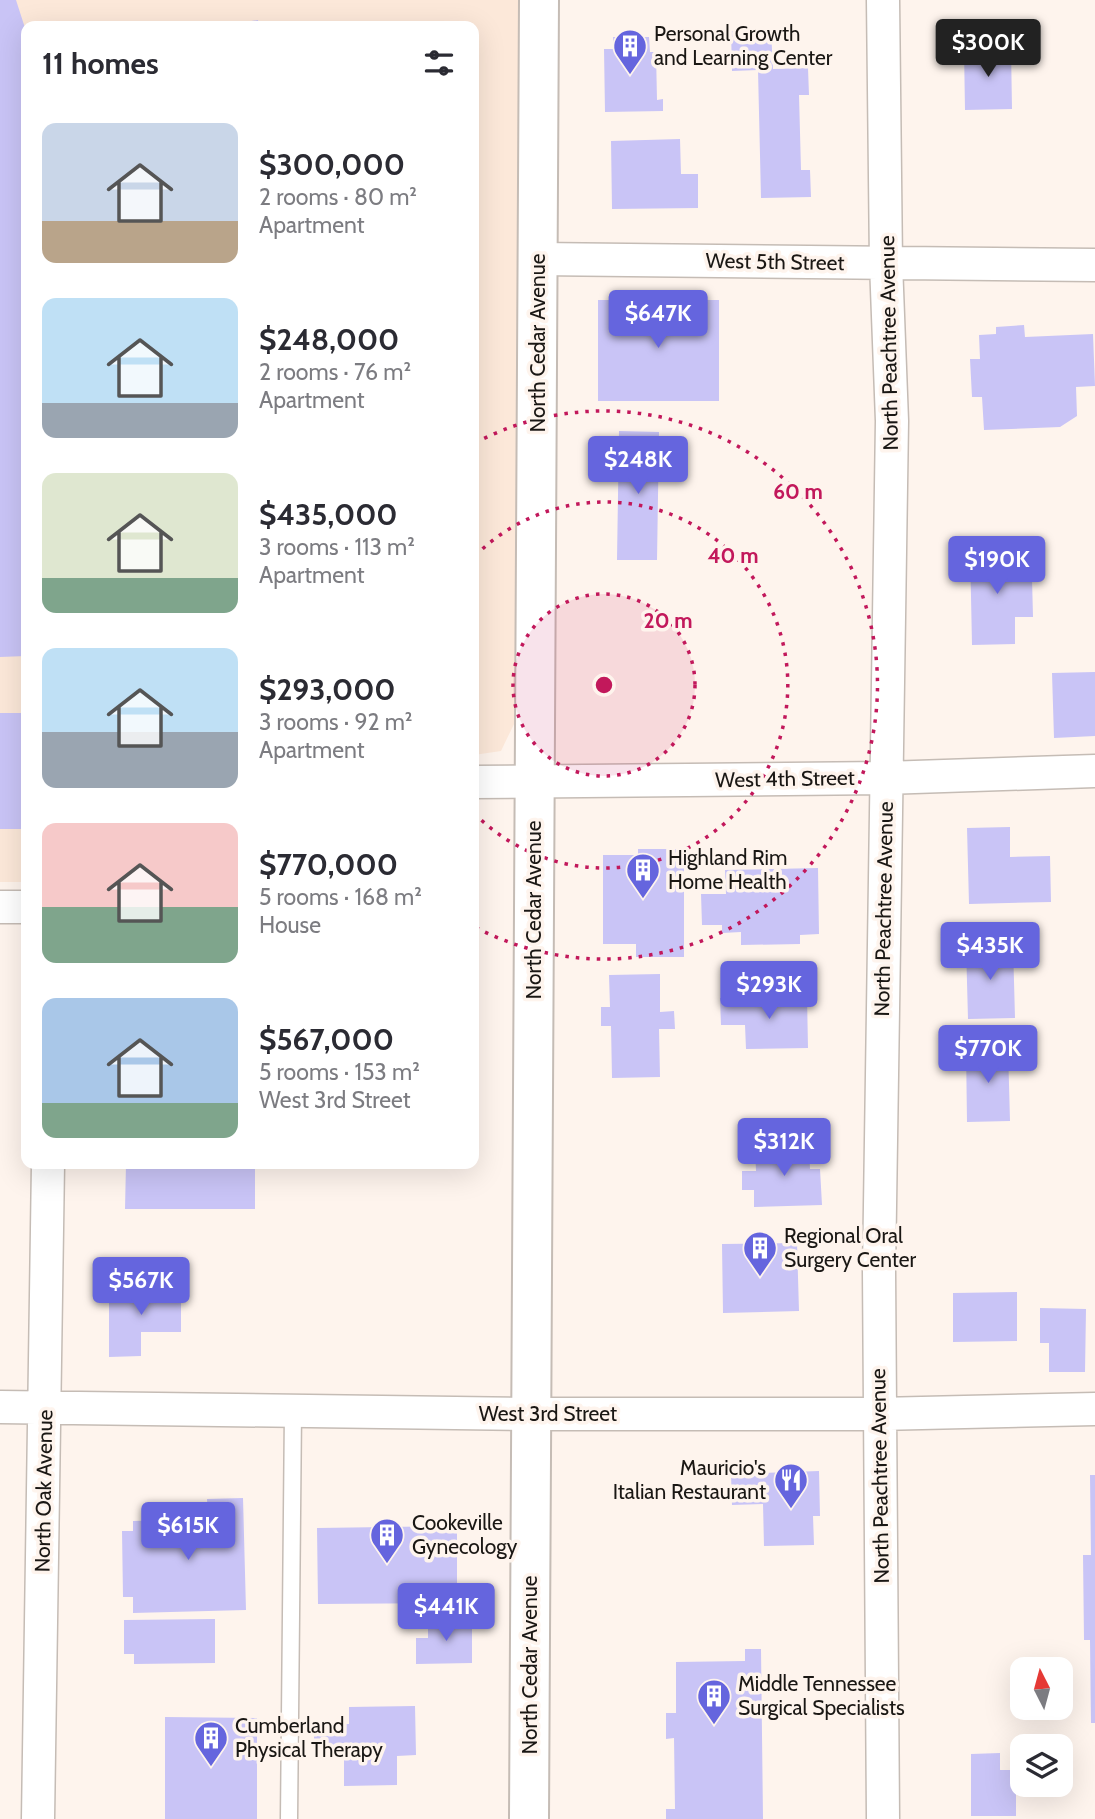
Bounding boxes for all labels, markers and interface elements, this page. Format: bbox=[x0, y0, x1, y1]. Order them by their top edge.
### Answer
pin: $300K bbox=[939, 20, 1037, 79]
place label: Personal Growth and Learning Center bbox=[654, 21, 833, 70]
building icon: Personal Growth and Learning Center bbox=[611, 27, 649, 76]
text: $300K bbox=[952, 28, 1024, 56]
icon: filters bbox=[420, 44, 458, 82]
text: 11 homes bbox=[42, 45, 159, 82]
text: $300,000 bbox=[259, 146, 405, 183]
icon: home bbox=[98, 151, 182, 235]
text: 2 rooms · 80 m² bbox=[259, 183, 417, 211]
text: Apartment bbox=[259, 211, 364, 239]
street label: North Peachtree Avenue bbox=[874, 235, 903, 451]
street label: West 5th Street bbox=[705, 248, 845, 275]
street label: North Cedar Avenue bbox=[525, 253, 550, 432]
pin: $647K bbox=[609, 290, 707, 350]
text: $647K bbox=[625, 299, 691, 327]
text: $248,000 bbox=[259, 321, 399, 358]
icon: home bbox=[98, 326, 182, 410]
text: 2 rooms · 76 m² bbox=[259, 358, 411, 386]
text: Apartment bbox=[259, 386, 364, 414]
pin: $248K bbox=[589, 436, 687, 496]
text: $248K bbox=[604, 445, 672, 473]
text: 60 m bbox=[773, 479, 823, 504]
text: $435,000 bbox=[259, 496, 398, 533]
icon: home bbox=[98, 501, 182, 585]
text: 3 rooms · 113 m² bbox=[259, 533, 415, 561]
pin: $190K bbox=[948, 536, 1046, 596]
text: 40 m bbox=[708, 543, 758, 568]
text: $190K bbox=[964, 545, 1030, 573]
text: Apartment bbox=[259, 561, 364, 589]
text: 20 m bbox=[644, 608, 692, 633]
text: $293,000 bbox=[259, 671, 396, 708]
centre of rings bbox=[592, 673, 616, 697]
icon: home bbox=[98, 676, 182, 760]
text: 3 rooms · 92 m² bbox=[259, 708, 413, 736]
text: Apartment bbox=[259, 736, 364, 764]
street label: West 4th Street bbox=[715, 765, 855, 792]
street label: North Peachtree Avenue bbox=[869, 801, 898, 1017]
street label: North Cedar Avenue bbox=[521, 820, 546, 999]
place label: Highland Rim Home Health bbox=[668, 845, 787, 894]
text: $770,000 bbox=[259, 846, 398, 883]
icon: home bbox=[98, 851, 182, 935]
building icon: Highland Rim Home Health bbox=[624, 851, 662, 900]
text: 5 rooms · 168 m² bbox=[259, 883, 422, 911]
text: House bbox=[259, 911, 321, 939]
pin: $435K bbox=[941, 922, 1039, 982]
text: $435K bbox=[957, 931, 1023, 959]
pin: $293K bbox=[720, 962, 818, 1021]
text: $293K bbox=[736, 970, 802, 998]
text: $567,000 bbox=[259, 1021, 394, 1058]
icon: home bbox=[98, 1026, 182, 1110]
pin: $770K bbox=[939, 1026, 1037, 1085]
text: $770K bbox=[954, 1034, 1022, 1062]
text: 5 rooms · 153 m² bbox=[259, 1058, 420, 1086]
text: West 3rd Street bbox=[259, 1086, 411, 1114]
pin: $312K bbox=[735, 1118, 833, 1178]
text: $312K bbox=[754, 1127, 814, 1155]
place label: Regional Oral Surgery Center bbox=[784, 1223, 917, 1272]
building icon: Regional Oral Surgery Center bbox=[741, 1229, 779, 1278]
pin: $567K bbox=[92, 1258, 190, 1317]
text: $567K bbox=[109, 1266, 173, 1294]
street label: North Peachtree Avenue bbox=[865, 1368, 894, 1584]
street label: West 3rd Street bbox=[479, 1401, 617, 1426]
street label: North Oak Avenue bbox=[30, 1409, 57, 1573]
place label: Mauricio's Italian Restaurant bbox=[613, 1455, 766, 1504]
restaurant icon: Mauricio's Italian Restaurant bbox=[772, 1461, 810, 1510]
pin: $615K bbox=[139, 1502, 237, 1562]
place label: Cookeville Gynecology bbox=[412, 1510, 518, 1559]
text: $615K bbox=[157, 1511, 219, 1539]
building icon: Cookeville Gynecology bbox=[368, 1516, 406, 1565]
street label: North Cedar Avenue bbox=[517, 1575, 542, 1754]
pin: $441K bbox=[397, 1584, 495, 1643]
text: $441K bbox=[414, 1592, 478, 1620]
north arrow bbox=[1010, 1657, 1073, 1720]
map controls bbox=[1010, 1657, 1073, 1797]
place label: Middle Tennessee Surgical Specialists bbox=[738, 1671, 905, 1720]
building icon: Middle Tennessee Surgical Specialists bbox=[695, 1677, 733, 1726]
place label: Cumberland Physical Therapy bbox=[235, 1713, 383, 1762]
building icon: Cumberland Physical Therapy bbox=[192, 1719, 230, 1768]
button: layers bbox=[1010, 1734, 1073, 1797]

